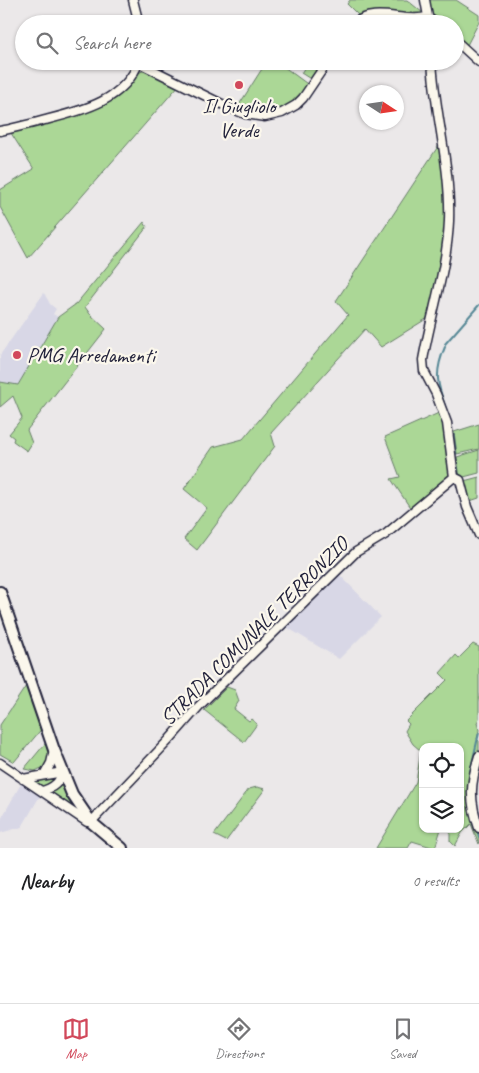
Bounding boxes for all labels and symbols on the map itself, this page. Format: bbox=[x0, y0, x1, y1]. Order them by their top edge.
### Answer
marker: Il Giugliolo Verde bbox=[233, 79, 245, 91]
north arrow bbox=[359, 85, 404, 130]
place label: Il Giugliolo Verde bbox=[203, 93, 278, 143]
place label: PMG Arredamenti bbox=[27, 342, 158, 368]
marker: PMG Arredamenti bbox=[11, 349, 23, 361]
street label: STRADA COMUNALE TERRONZIO bbox=[155, 530, 355, 730]

